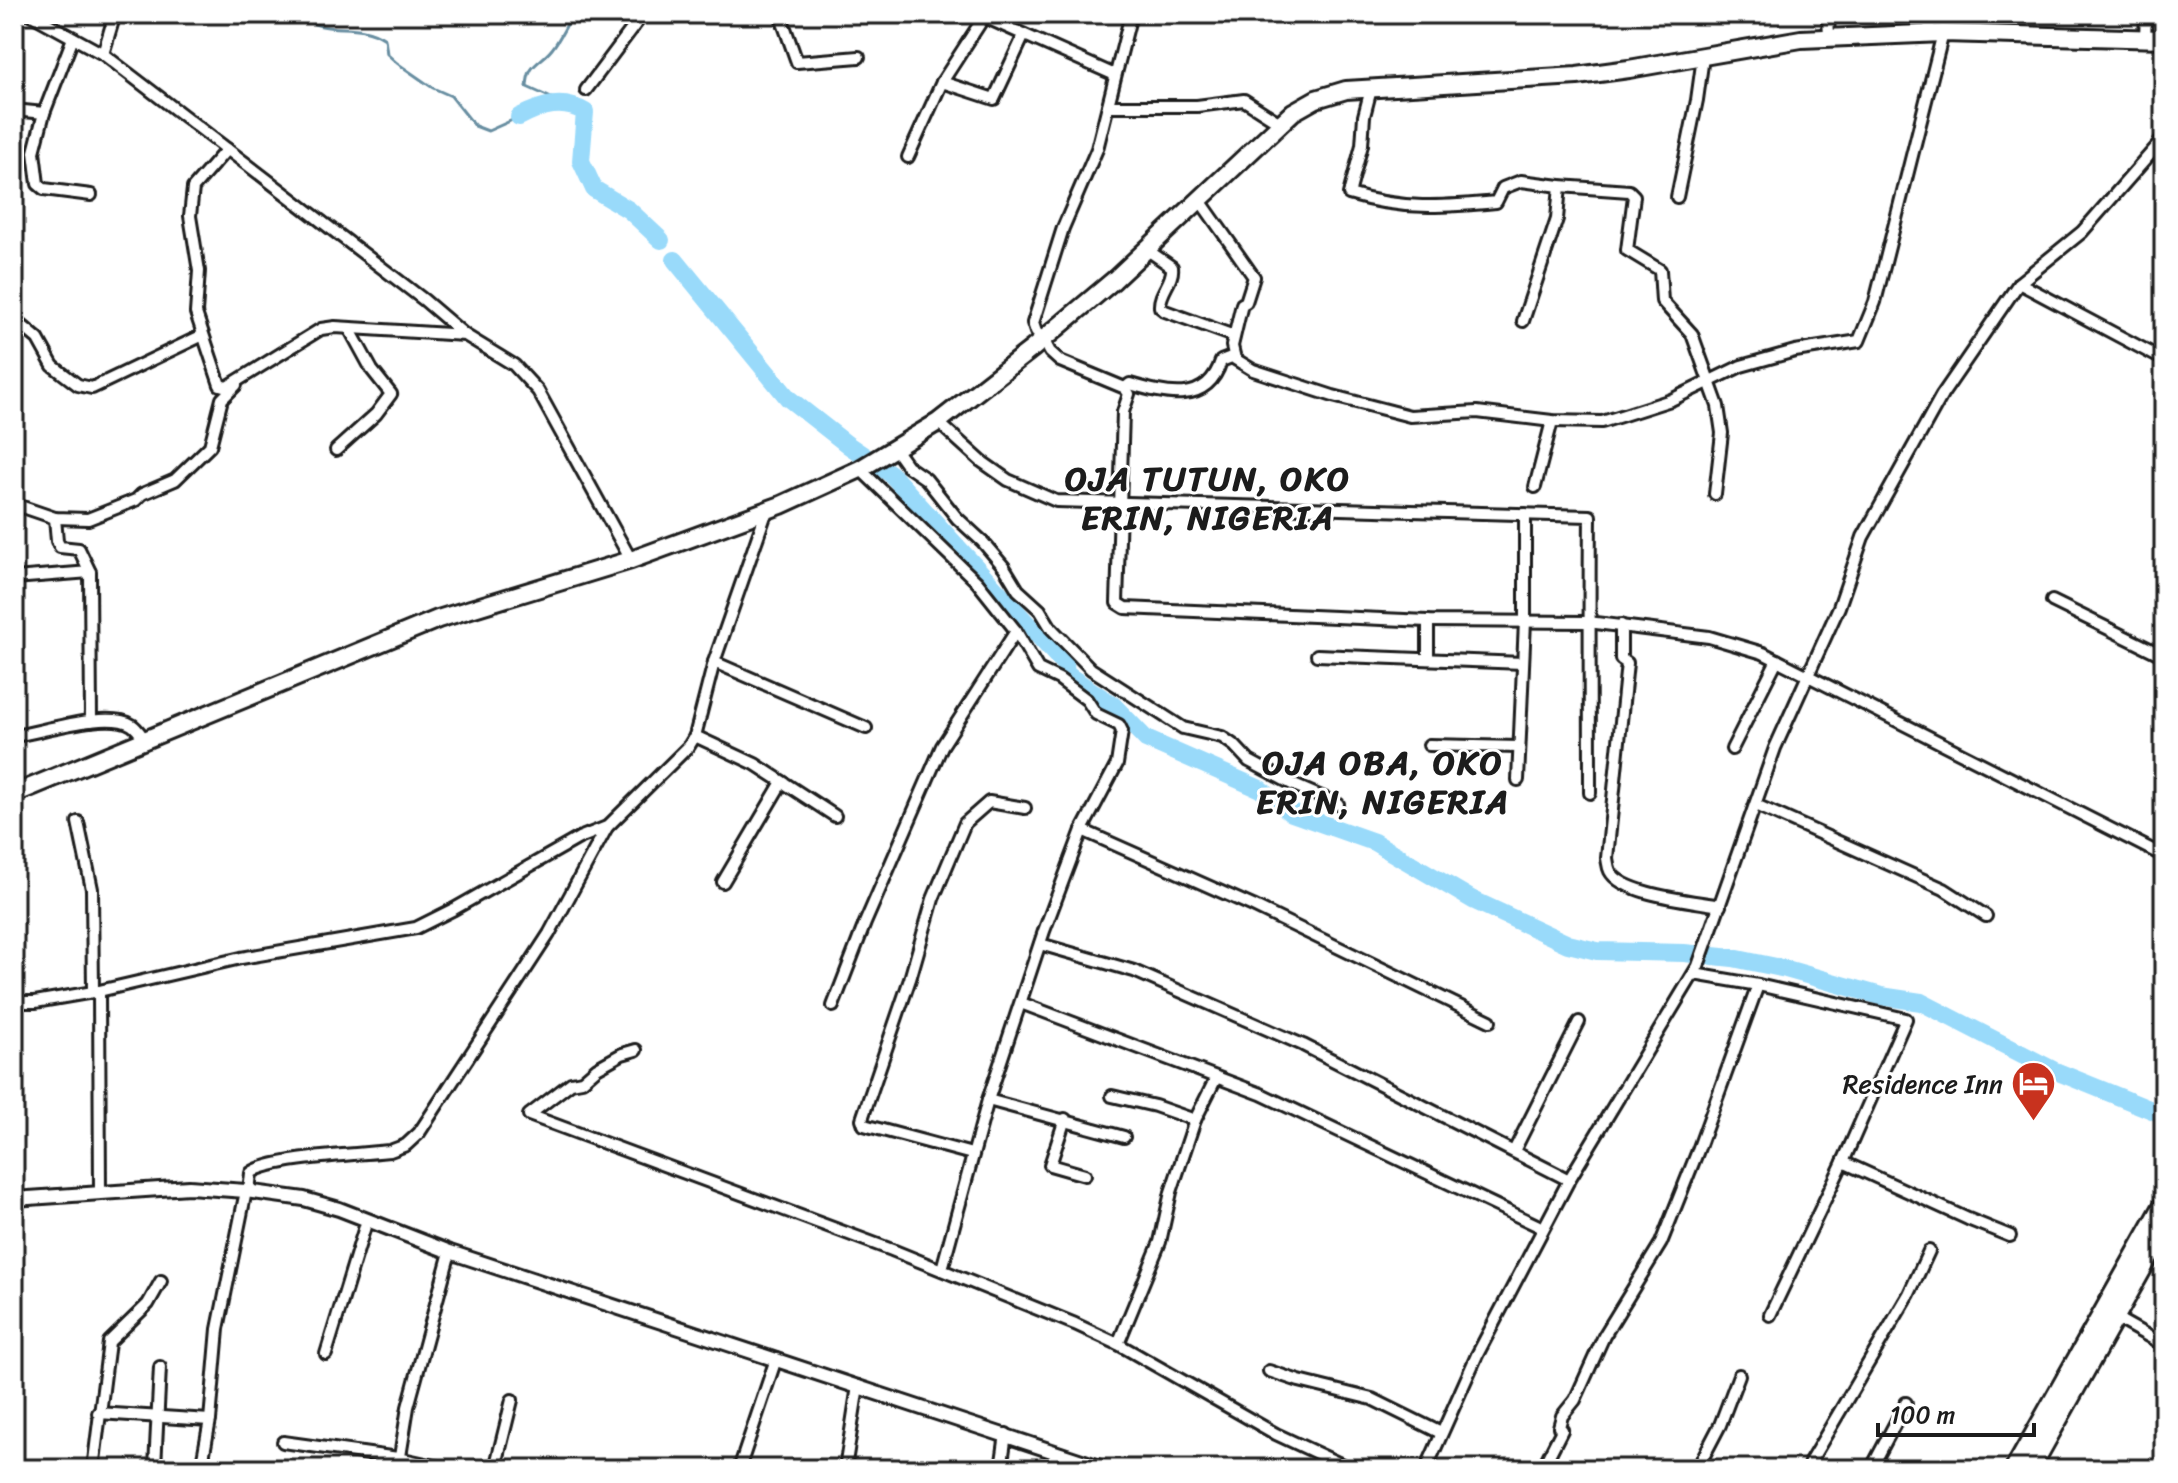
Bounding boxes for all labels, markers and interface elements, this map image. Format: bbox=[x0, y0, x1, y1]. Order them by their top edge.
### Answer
district label: OJA TUTUN, OKO ERIN, NIGERIA bbox=[1065, 449, 1351, 548]
district label: OJA OBA, OKO ERIN, NIGERIA bbox=[1256, 733, 1510, 832]
hotel icon: Residence Inn bbox=[2010, 1060, 2058, 1123]
place label: Residence Inn bbox=[1843, 1061, 2003, 1107]
scale bar bbox=[1878, 1387, 2034, 1437]
text: 100 m bbox=[1890, 1394, 1955, 1436]

